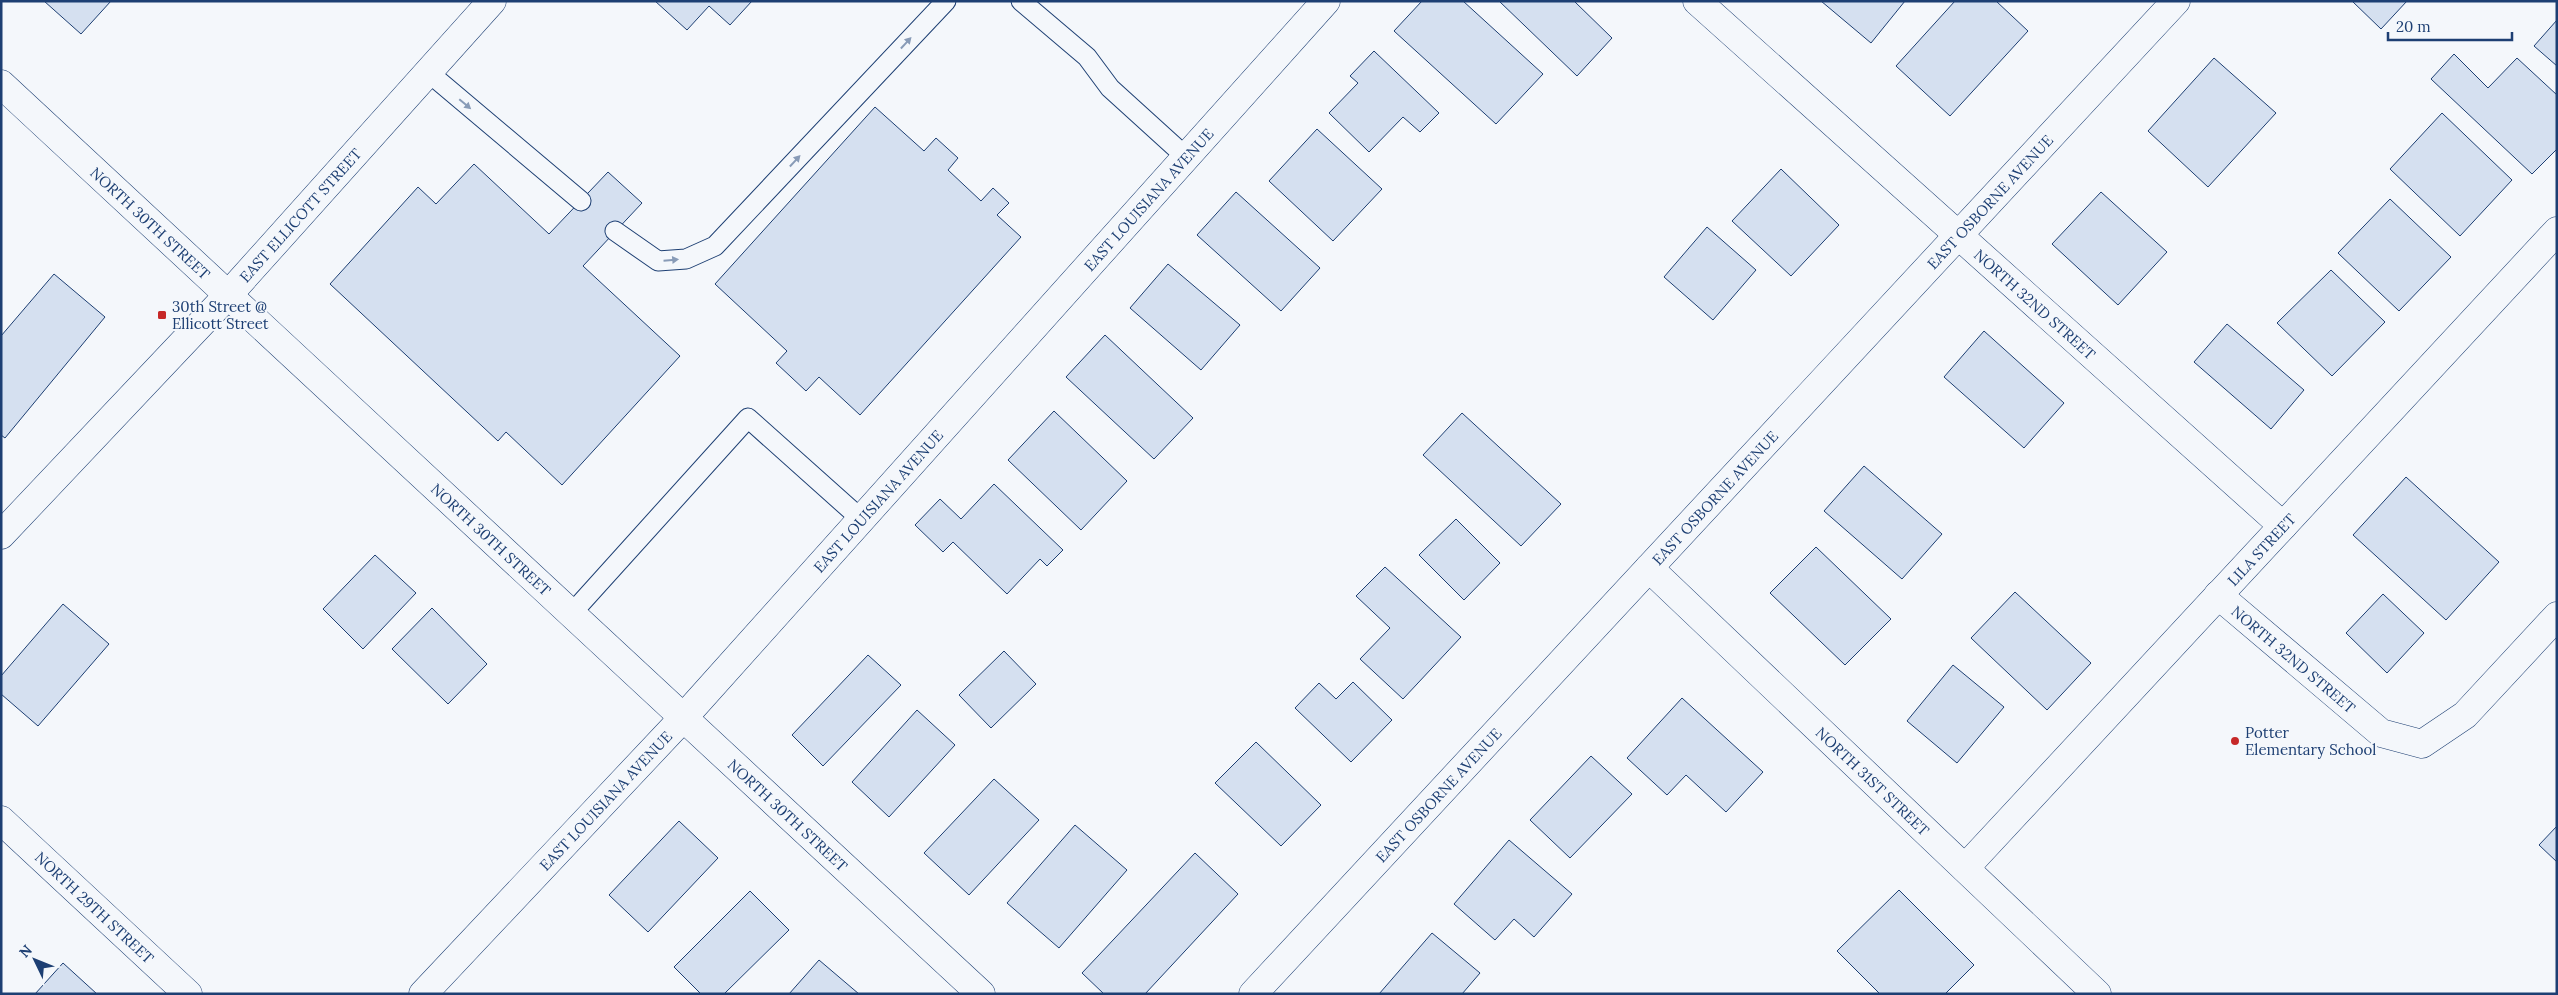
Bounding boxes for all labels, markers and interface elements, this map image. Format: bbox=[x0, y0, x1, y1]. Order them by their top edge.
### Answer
scale bar bbox=[2388, 10, 2512, 42]
text: 20 m bbox=[2396, 17, 2431, 36]
one-way arrow bbox=[900, 38, 912, 50]
one-way arrow bbox=[459, 98, 472, 109]
street label: EAST LOUISIANA AVENUE bbox=[1079, 124, 1217, 274]
street label: EAST OSBORNE AVENUE bbox=[1923, 130, 2057, 273]
street label: EAST ELLICOTT STREET bbox=[235, 144, 365, 286]
one-way arrow bbox=[789, 156, 801, 168]
street label: NORTH 30TH STREET bbox=[87, 163, 215, 283]
street label: NORTH 32ND STREET bbox=[1970, 245, 2100, 364]
one-way arrow bbox=[664, 256, 680, 264]
place label: 30th Street @ Ellicott Street bbox=[172, 297, 269, 333]
marker: 30th Street @ Ellicott Street bbox=[156, 309, 168, 321]
street label: EAST LOUISIANA AVENUE bbox=[809, 426, 947, 576]
street label: EAST OSBORNE AVENUE bbox=[1648, 426, 1782, 569]
street label: NORTH 30TH STREET bbox=[427, 479, 555, 600]
street label: LILA STREET bbox=[2223, 509, 2300, 589]
street label: NORTH 32ND STREET bbox=[2228, 601, 2360, 717]
street label: NORTH 31ST STREET bbox=[1812, 723, 1934, 840]
place label: Potter Elementary School bbox=[2245, 723, 2376, 759]
street label: EAST OSBORNE AVENUE bbox=[1371, 724, 1505, 866]
street label: EAST LOUISIANA AVENUE bbox=[535, 727, 676, 874]
marker: Potter Elementary School bbox=[2229, 735, 2241, 747]
street label: NORTH 30TH STREET bbox=[724, 755, 852, 875]
street label: NORTH 29TH STREET bbox=[31, 847, 158, 967]
north arrow bbox=[10, 935, 60, 985]
text: N bbox=[15, 941, 36, 961]

